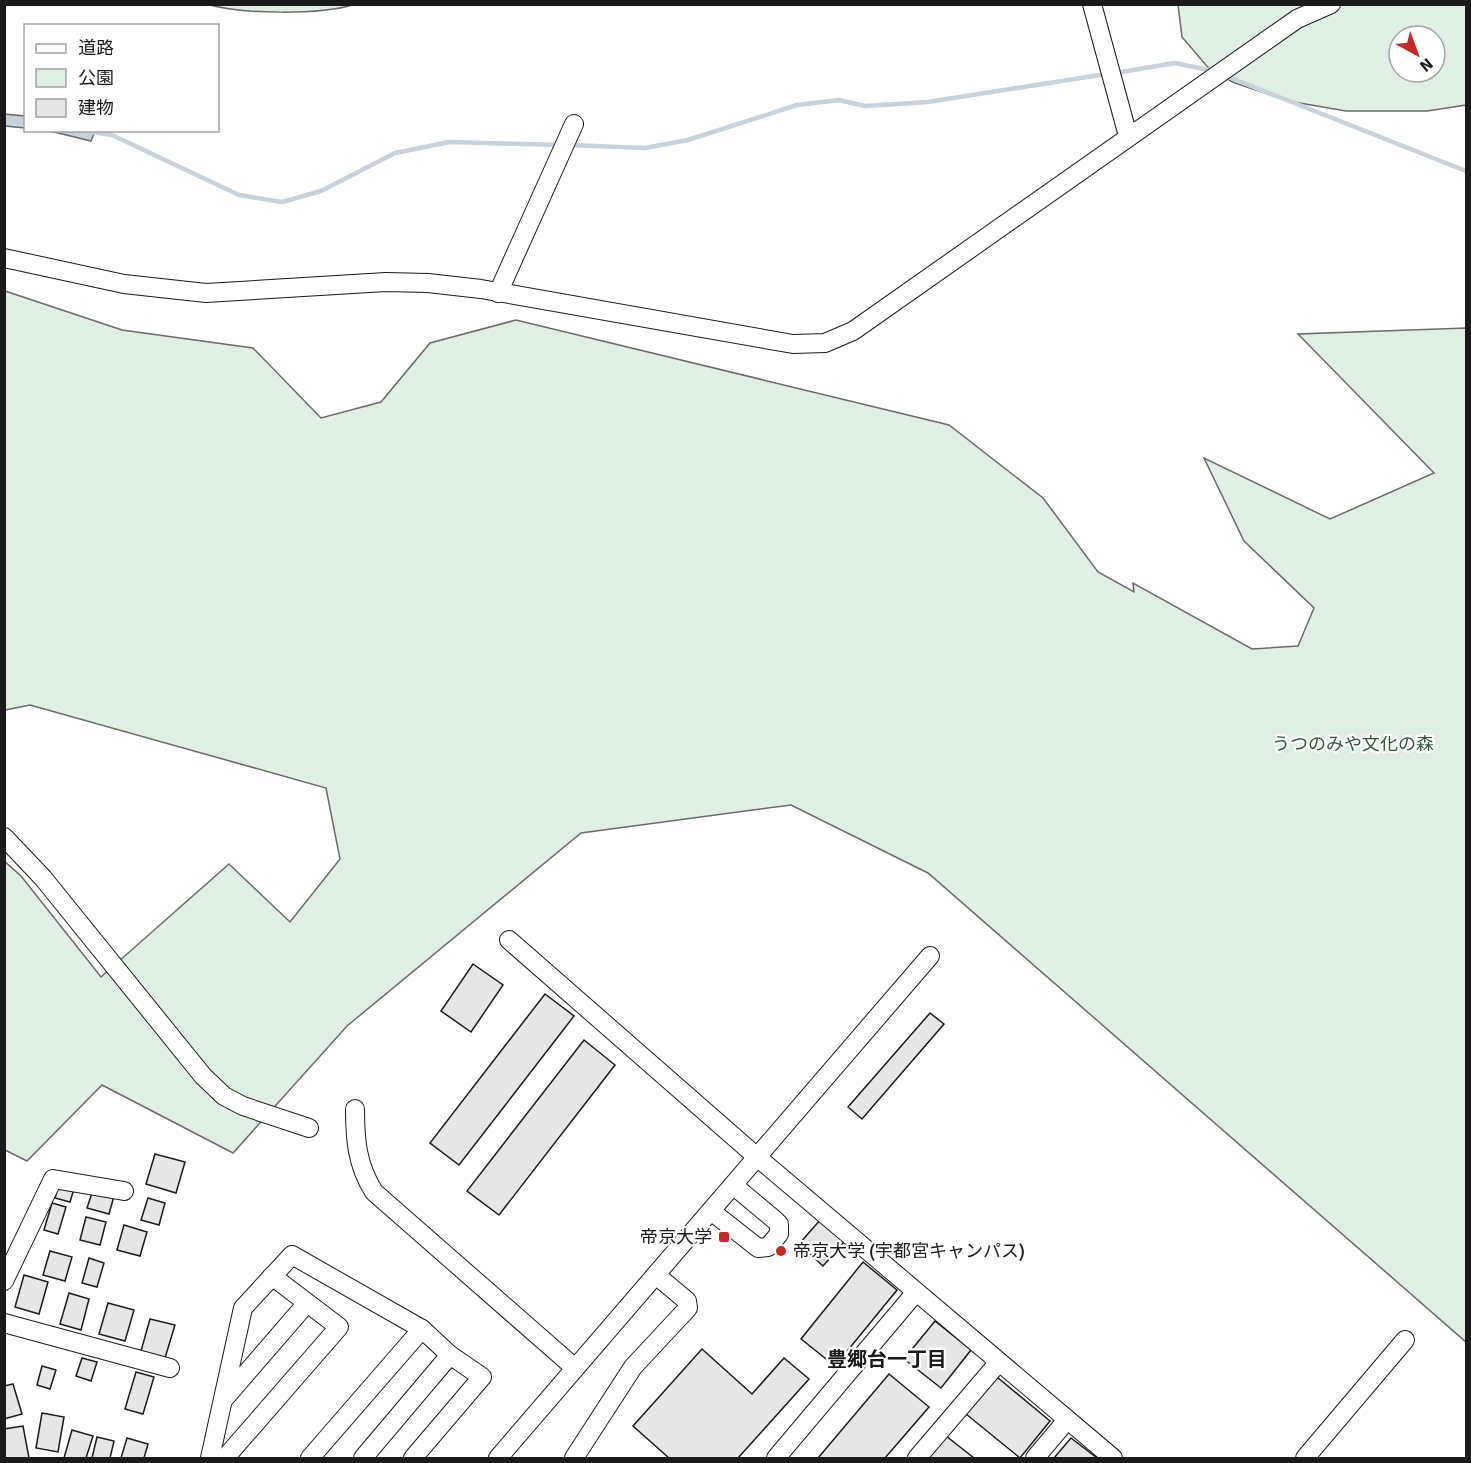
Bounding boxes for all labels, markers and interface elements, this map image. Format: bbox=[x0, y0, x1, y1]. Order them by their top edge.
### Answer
legend bbox=[24, 24, 219, 132]
north arrow bbox=[1387, 24, 1447, 84]
text: 道路 bbox=[78, 37, 114, 59]
text: N bbox=[1415, 53, 1437, 76]
text: 公園 bbox=[78, 67, 114, 89]
text: 建物 bbox=[78, 97, 114, 119]
park label: うつのみや文化の森 bbox=[1272, 733, 1434, 755]
place label: 帝京大学 bbox=[640, 1226, 712, 1248]
marker: 帝京大学 bbox=[717, 1230, 731, 1244]
place label: 帝京大学 (宇都宮キャンパス) bbox=[793, 1240, 1025, 1262]
marker: 帝京大学 (宇都宮キャンパス) bbox=[774, 1244, 788, 1258]
district label: 豊郷台一丁目 bbox=[827, 1347, 947, 1372]

